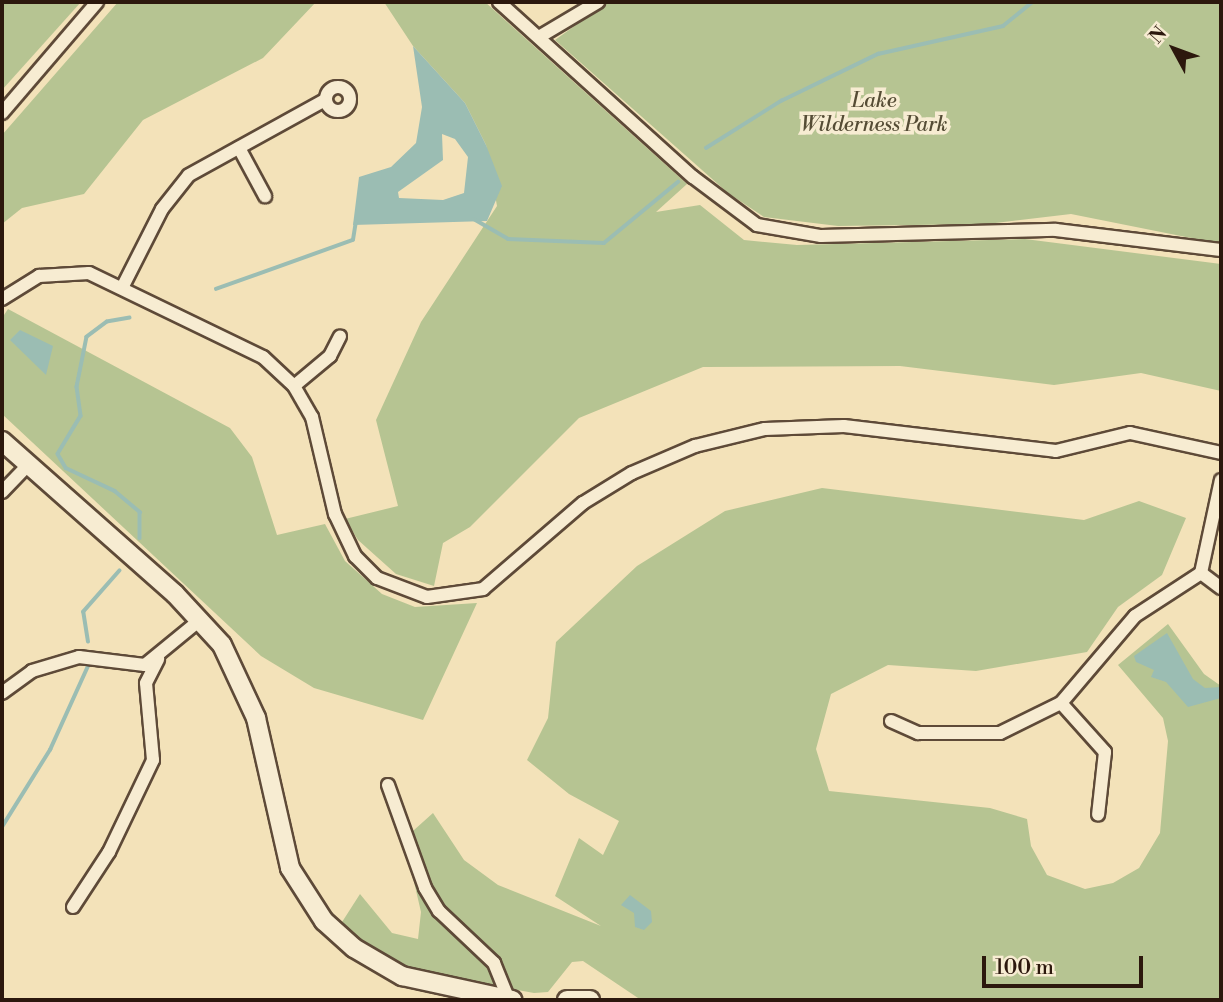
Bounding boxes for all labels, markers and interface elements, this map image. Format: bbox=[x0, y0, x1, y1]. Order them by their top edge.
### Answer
north arrow bbox=[1139, 14, 1209, 84]
text: N bbox=[1144, 22, 1172, 49]
park label: Lake Wilderness Park bbox=[801, 88, 947, 138]
scale bar bbox=[985, 942, 1146, 986]
text: 100 m bbox=[995, 955, 1054, 981]

